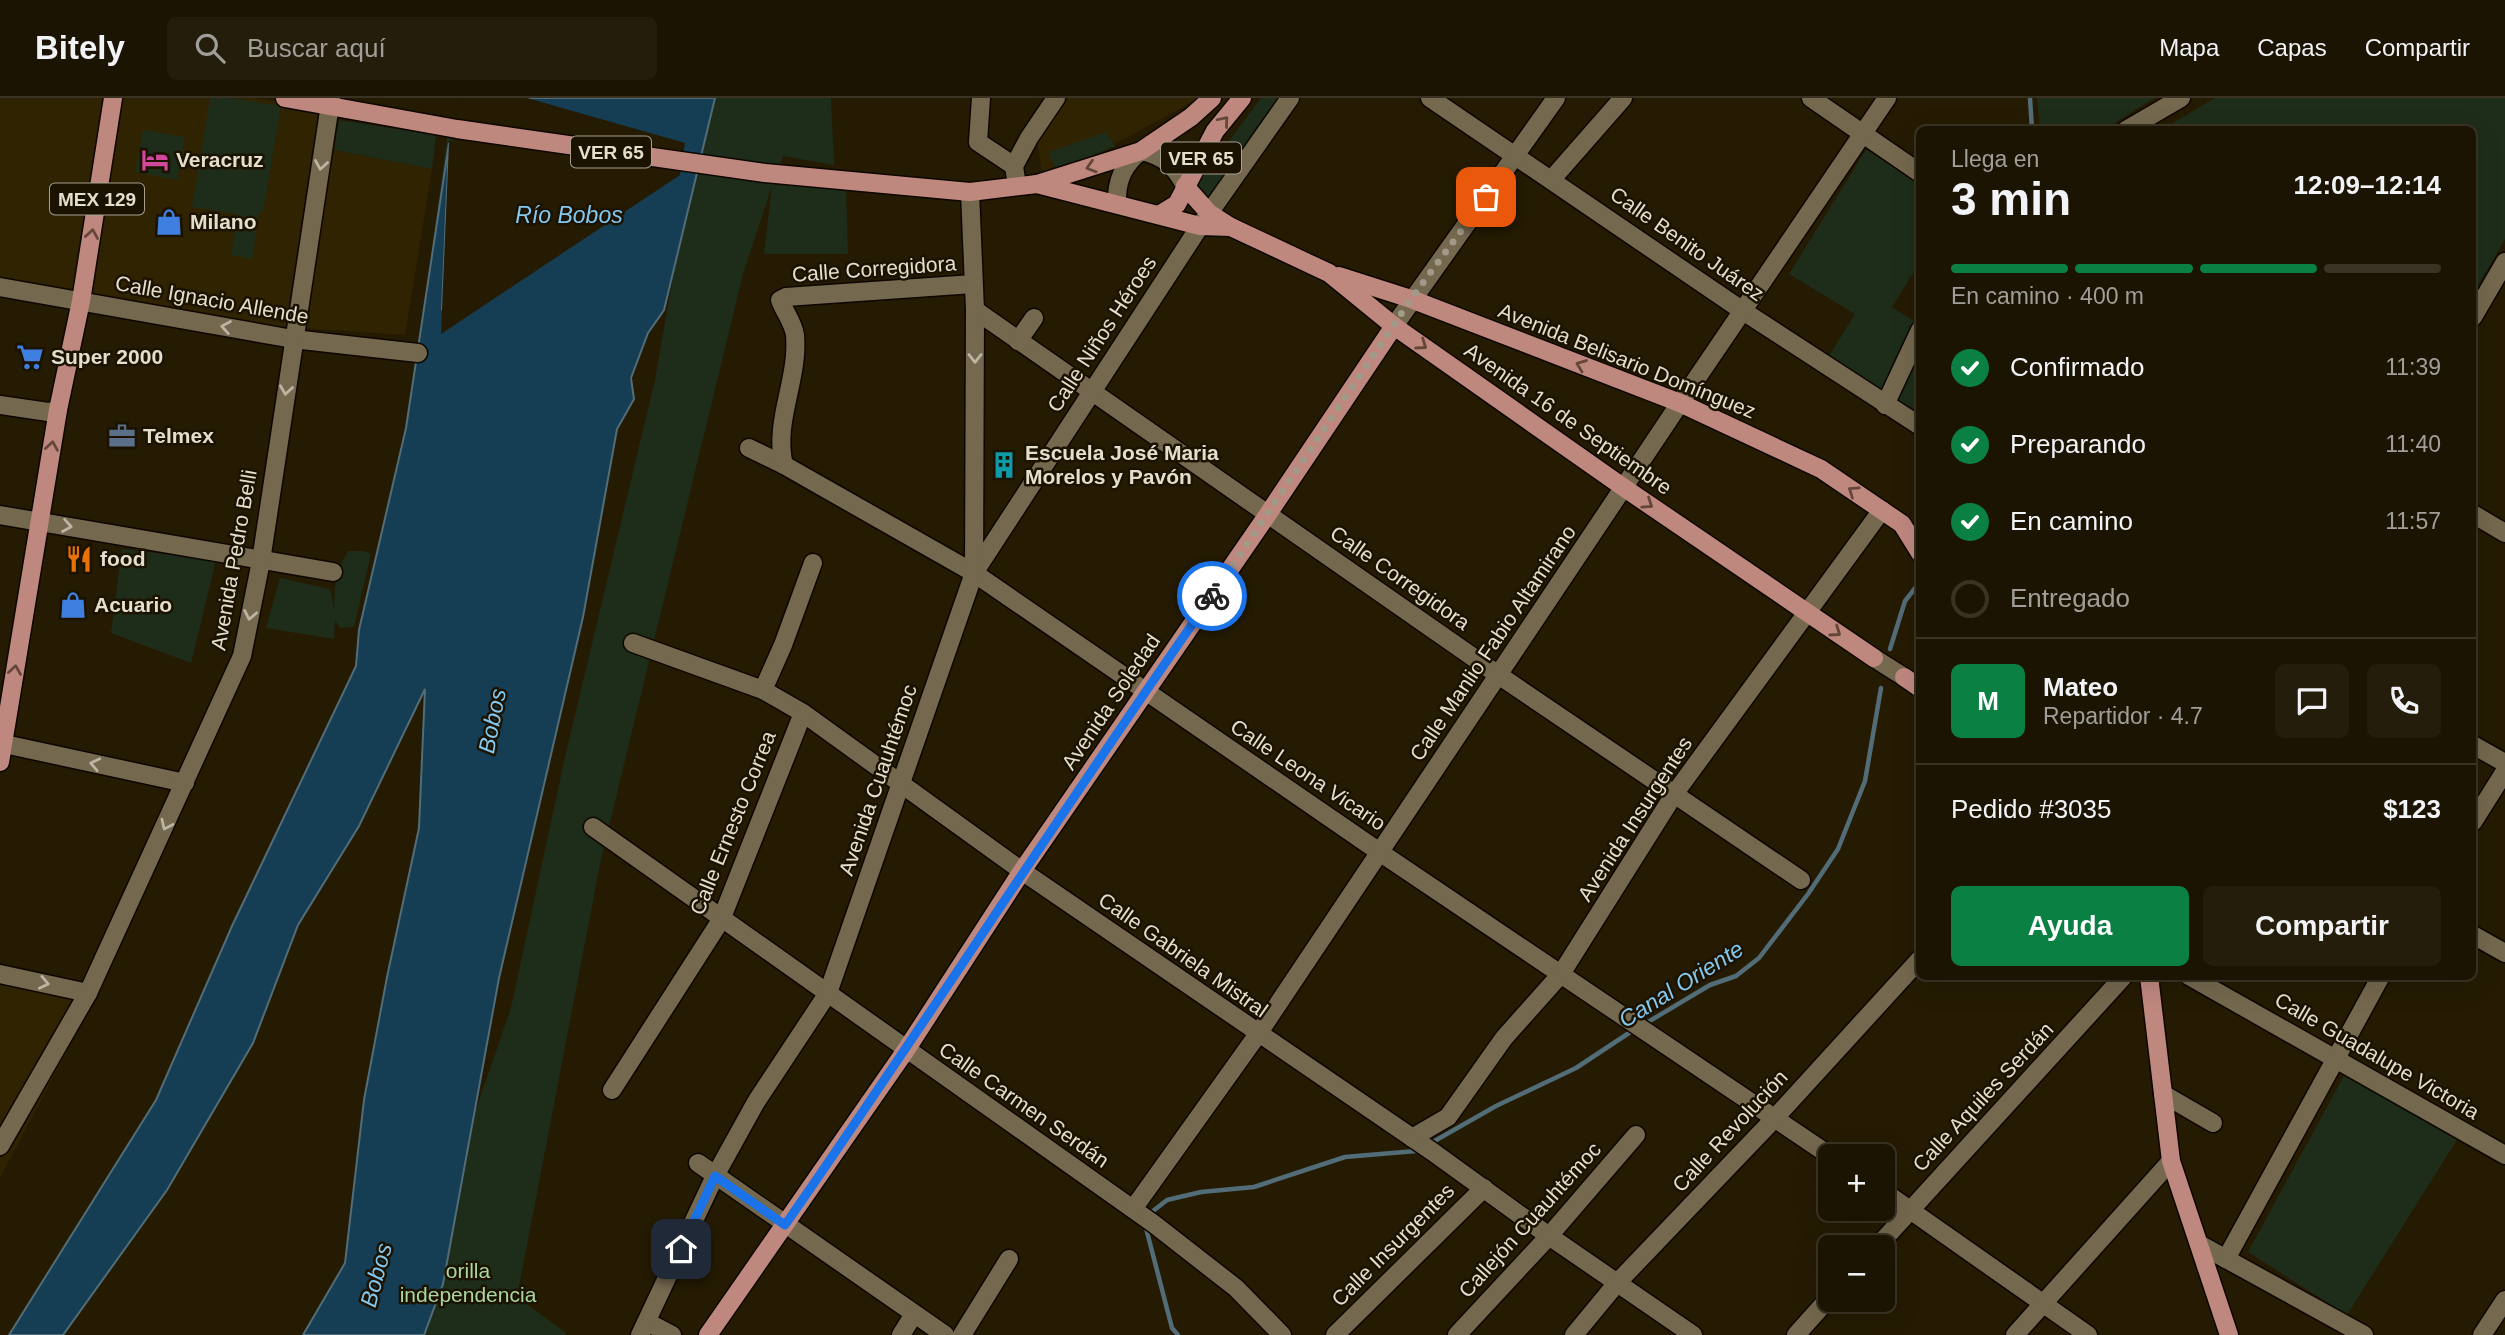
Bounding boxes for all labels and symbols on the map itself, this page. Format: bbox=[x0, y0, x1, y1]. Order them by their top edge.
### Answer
one-way arrow bbox=[1215, 116, 1228, 128]
road number: VER 65 bbox=[571, 136, 651, 168]
road number: VER 65 bbox=[1161, 142, 1241, 174]
hotel icon: Veracruz bbox=[140, 145, 170, 175]
place label: Veracruz bbox=[176, 148, 264, 171]
one-way arrow bbox=[1085, 159, 1098, 173]
one-way arrow bbox=[314, 160, 329, 171]
pin bbox=[1456, 167, 1516, 227]
street label: Calle Benito Juárez bbox=[1606, 182, 1768, 305]
road number: MEX 129 bbox=[50, 184, 144, 214]
water label: Río Bobos bbox=[515, 202, 623, 228]
shop icon: Milano bbox=[154, 207, 184, 237]
place label: Milano bbox=[190, 210, 257, 233]
one-way arrow bbox=[84, 228, 99, 239]
street label: Calle Corregidora bbox=[791, 251, 957, 286]
street label: Calle Niños Héroes bbox=[1043, 252, 1160, 416]
street label: Calle Ignacio Allende bbox=[114, 271, 311, 328]
street label: Avenida Belisario Domínguez bbox=[1495, 298, 1759, 423]
one-way arrow bbox=[220, 320, 232, 335]
one-way arrow bbox=[1414, 337, 1427, 349]
street label: Avenida 16 de Septiembre bbox=[1460, 338, 1676, 499]
supermarket icon: Super 2000 bbox=[15, 342, 45, 372]
place label: Super 2000 bbox=[51, 345, 163, 368]
one-way arrow bbox=[967, 353, 983, 364]
one-way arrow bbox=[1575, 359, 1587, 373]
one-way arrow bbox=[278, 384, 293, 396]
office icon: Telmex bbox=[107, 421, 137, 451]
place label: Telmex bbox=[143, 424, 214, 447]
one-way arrow bbox=[44, 440, 59, 452]
place label: Escuela José Maria Morelos y Pavón bbox=[1025, 441, 1219, 488]
building icon: Escuela José Maria Morelos y Pavón bbox=[989, 450, 1019, 480]
street label: Avenida Pedro Belli bbox=[206, 468, 261, 652]
one-way arrow bbox=[1848, 487, 1861, 499]
one-way arrow bbox=[1640, 496, 1653, 508]
one-way arrow bbox=[61, 518, 73, 533]
street label: Calle Corregidora bbox=[1326, 521, 1475, 634]
street label: Calle Manlio Fabio Altamirano bbox=[1405, 521, 1580, 765]
restaurant icon: food bbox=[64, 544, 94, 574]
place label: food bbox=[100, 547, 145, 570]
courier bbox=[1177, 561, 1247, 631]
shop icon: Acuario bbox=[58, 590, 88, 620]
place label: Acuario bbox=[94, 593, 172, 616]
one-way arrow bbox=[244, 609, 259, 621]
one-way arrow bbox=[1828, 623, 1841, 636]
street label: Avenida Soledad bbox=[1057, 630, 1164, 774]
one-way arrow bbox=[7, 664, 22, 676]
street label: Avenida Cuauhtémoc bbox=[834, 681, 921, 878]
water label: Bobos bbox=[473, 686, 511, 755]
street label: Calle Leona Vicario bbox=[1227, 714, 1390, 835]
street label: Calle Ernesto Correa bbox=[685, 727, 780, 918]
street label: Avenida Insurgentes bbox=[1573, 732, 1696, 905]
one-way arrow bbox=[89, 757, 101, 772]
one-way arrow bbox=[160, 818, 174, 830]
street label: Calle Gabriela Mistral bbox=[1094, 888, 1272, 1022]
water label: Canal Oriente bbox=[1614, 935, 1748, 1033]
one-way arrow bbox=[38, 975, 50, 990]
street label: Calle Guadalupe Victoria bbox=[2271, 988, 2484, 1124]
street label: Calle Aquiles Serdán bbox=[1908, 1018, 2058, 1176]
street label: Calle Carmen Serdán bbox=[935, 1037, 1114, 1172]
street label: Calle Revolución bbox=[1667, 1065, 1792, 1196]
street label: Callejón Cuauhtémoc bbox=[1454, 1137, 1605, 1302]
street label: Calle Insurgentes bbox=[1327, 1179, 1459, 1311]
pin bbox=[651, 1219, 711, 1279]
water label: Bobos bbox=[355, 1240, 397, 1310]
park label: orilla independencia bbox=[400, 1259, 537, 1306]

